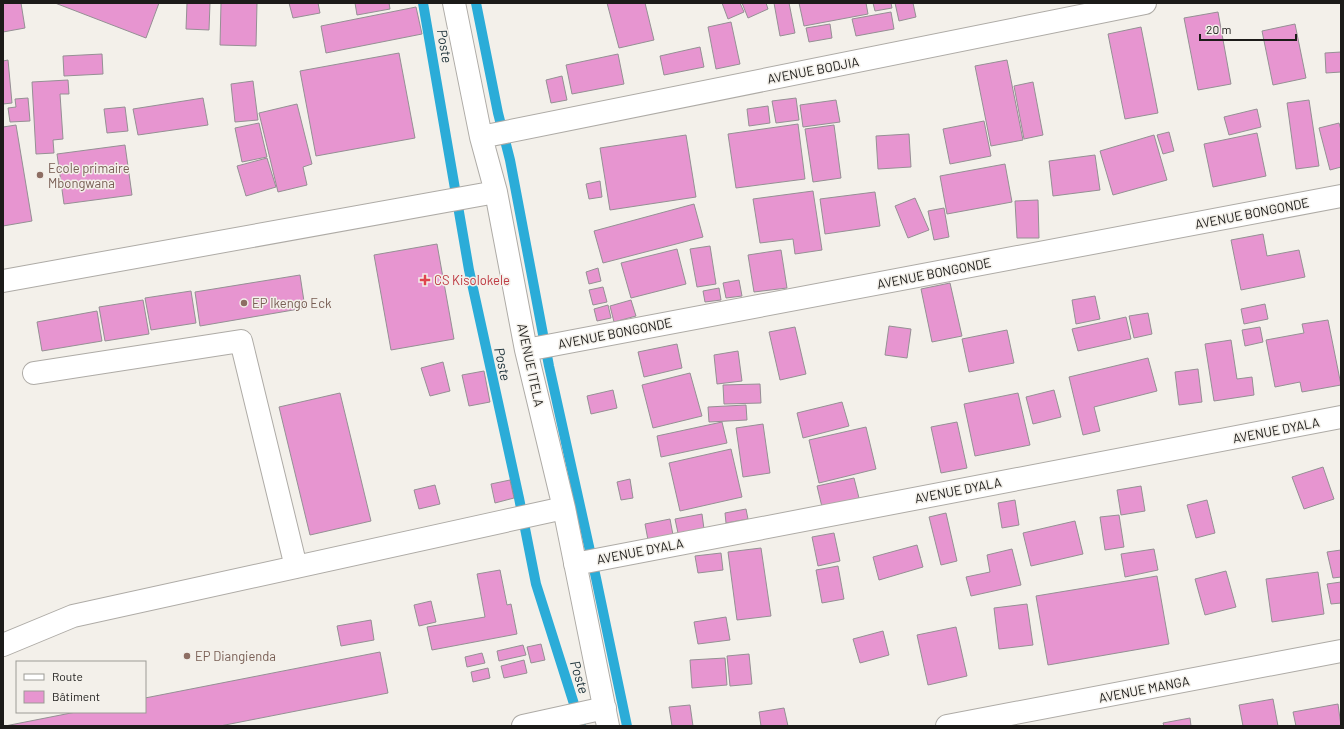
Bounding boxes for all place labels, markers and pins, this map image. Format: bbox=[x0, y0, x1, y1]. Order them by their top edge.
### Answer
place label: Ecole primaire Mbongwana bbox=[48, 160, 130, 191]
marker: Ecole primaire Mbongwana bbox=[35, 170, 45, 180]
place label: CS Kisolokele bbox=[434, 272, 510, 288]
marker: CS Kisolokele bbox=[419, 274, 431, 286]
place label: EP Ikengo Eck bbox=[252, 295, 332, 311]
marker: EP Ikengo Eck bbox=[239, 298, 249, 308]
place label: EP Diangienda bbox=[195, 648, 276, 664]
marker: EP Diangienda bbox=[182, 651, 192, 661]

